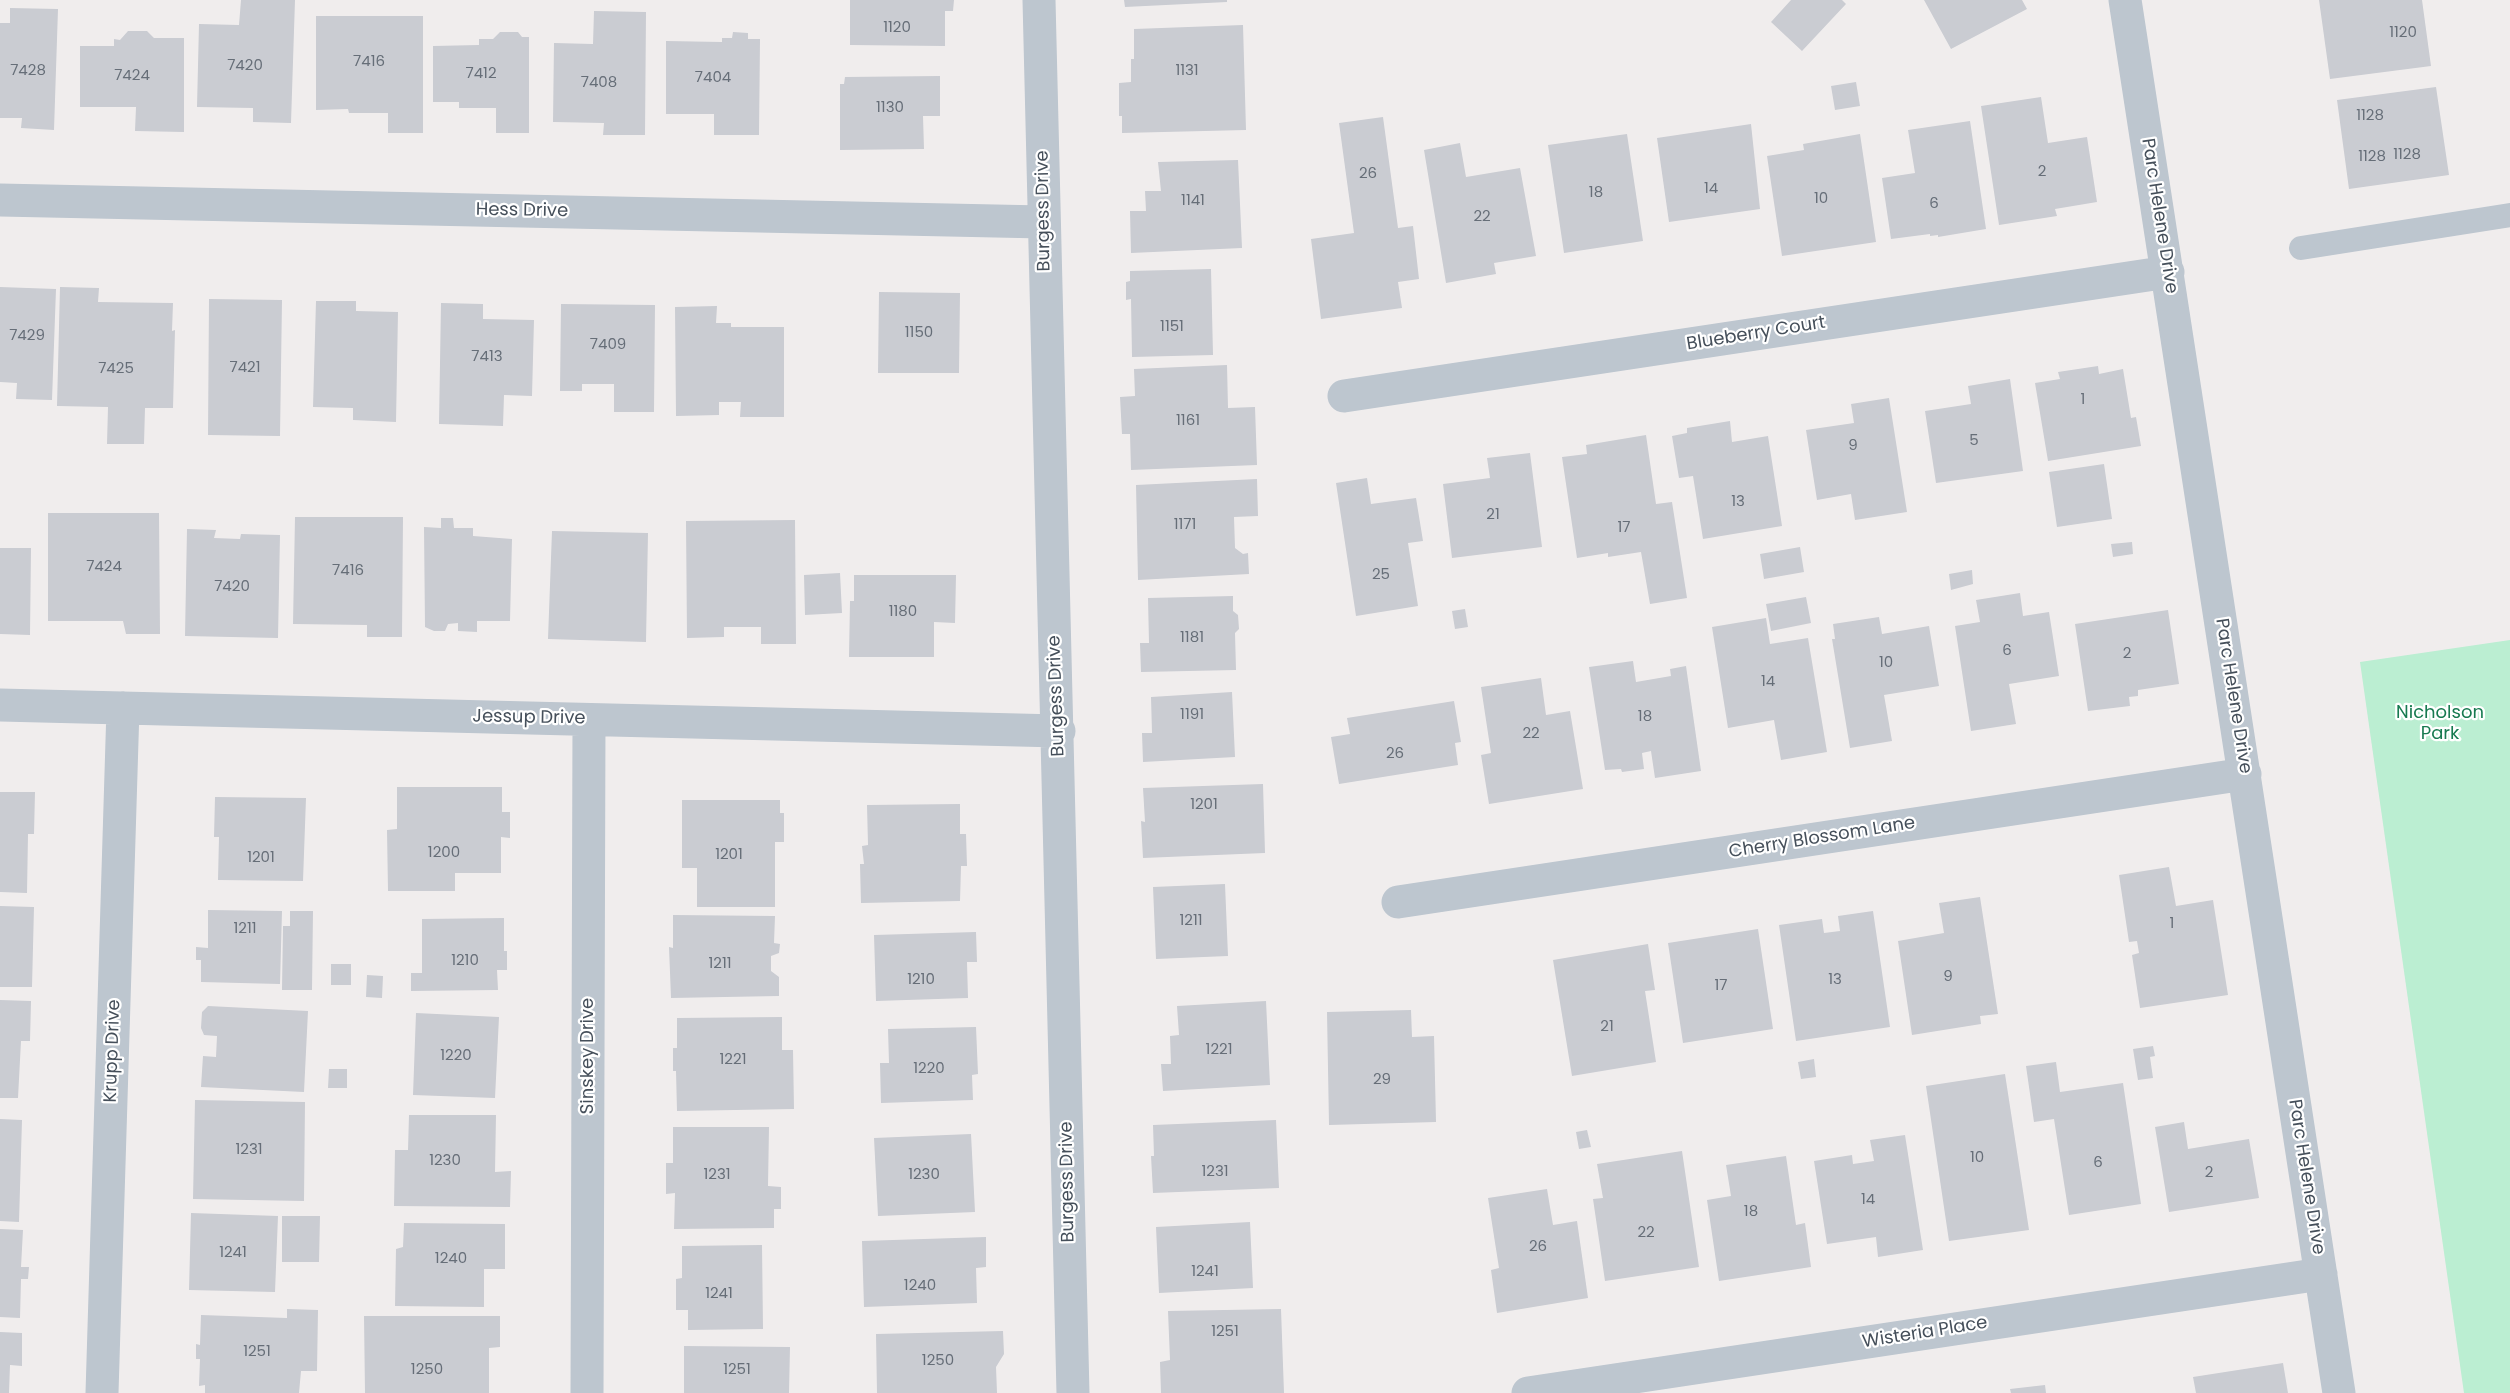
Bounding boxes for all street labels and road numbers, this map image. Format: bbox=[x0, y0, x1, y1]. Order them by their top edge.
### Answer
street label: Parc Helene Drive bbox=[2136, 137, 2182, 295]
street label: Burgess Drive bbox=[1032, 150, 1056, 272]
street label: Hess Drive bbox=[476, 199, 568, 223]
street label: Blueberry Court bbox=[1685, 312, 1827, 356]
street label: Parc Helene Drive bbox=[2210, 617, 2256, 775]
street label: Burgess Drive bbox=[1044, 635, 1070, 757]
street label: Jessup Drive bbox=[472, 706, 586, 730]
street label: Cherry Blossom Lane bbox=[1727, 813, 1917, 863]
street label: Sinskey Drive bbox=[577, 998, 599, 1114]
street label: Krupp Drive bbox=[100, 999, 126, 1103]
street label: Parc Helene Drive bbox=[2283, 1098, 2329, 1256]
street label: Burgess Drive bbox=[1056, 1121, 1080, 1243]
street label: Wisteria Place bbox=[1861, 1312, 1989, 1354]

